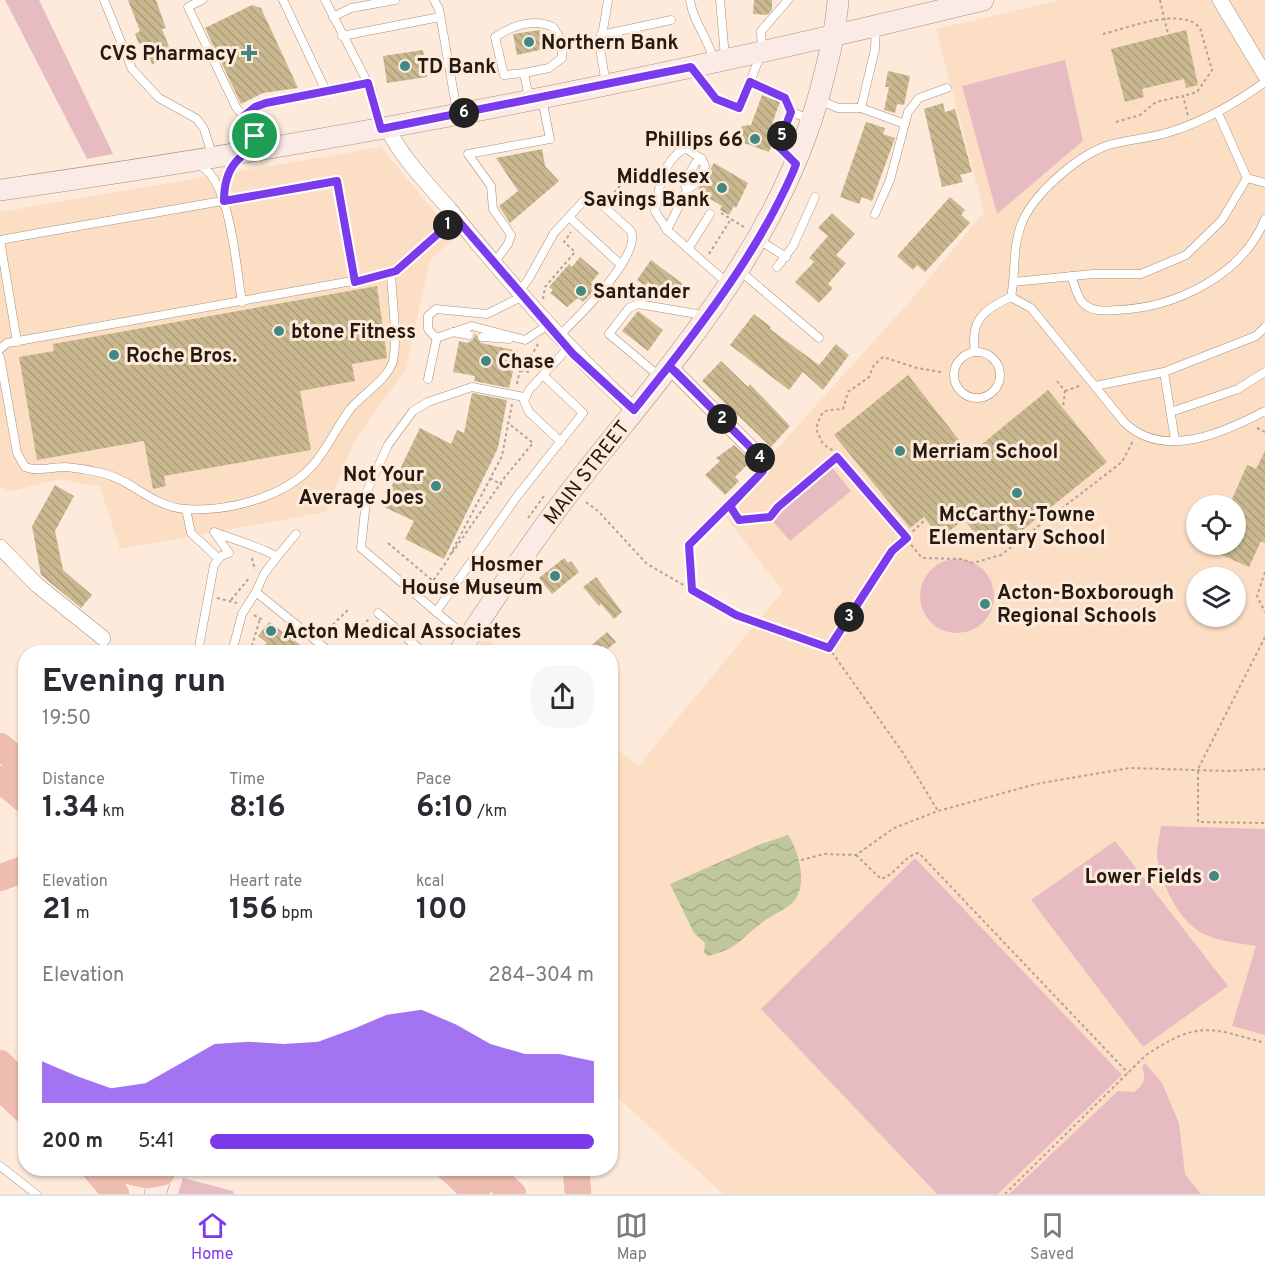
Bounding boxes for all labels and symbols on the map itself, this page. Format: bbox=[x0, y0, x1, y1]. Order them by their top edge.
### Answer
place label: Northern Bank bbox=[541, 31, 679, 57]
marker: Northern Bank bbox=[522, 35, 536, 49]
place label: CVS Pharmacy bbox=[99, 42, 237, 68]
marker: CVS Pharmacy bbox=[242, 46, 256, 60]
place label: TD Bank bbox=[417, 55, 496, 81]
marker: TD Bank bbox=[398, 59, 412, 73]
pin: 6 bbox=[449, 98, 479, 128]
pin bbox=[229, 110, 280, 161]
pin: 5 bbox=[767, 121, 797, 151]
place label: Phillips 66 bbox=[645, 128, 743, 154]
marker: Phillips 66 bbox=[748, 132, 762, 146]
place label: Middlesex Savings Bank bbox=[583, 165, 710, 214]
marker: Middlesex Savings Bank bbox=[715, 181, 729, 195]
pin: 1 bbox=[433, 210, 463, 240]
place label: Santander bbox=[593, 280, 691, 306]
marker: Santander bbox=[574, 284, 588, 298]
place label: btone Fitness bbox=[291, 320, 416, 346]
marker: btone Fitness bbox=[272, 324, 286, 338]
place label: Roche Bros. bbox=[126, 344, 237, 370]
marker: Roche Bros. bbox=[107, 348, 121, 362]
place label: Chase bbox=[498, 350, 555, 376]
marker: Chase bbox=[479, 354, 493, 368]
pin: 2 bbox=[707, 404, 737, 434]
street label: MAIN STREET bbox=[539, 416, 636, 531]
place label: Merriam School bbox=[912, 440, 1058, 466]
pin: 4 bbox=[745, 443, 775, 473]
marker: Merriam School bbox=[893, 444, 907, 458]
place label: Not Your Average Joes bbox=[298, 463, 425, 512]
marker: Not Your Average Joes bbox=[429, 479, 443, 493]
marker: McCarthy-Towne Elementary School bbox=[1010, 486, 1024, 500]
place label: McCarthy-Towne Elementary School bbox=[928, 503, 1106, 552]
place label: Hosmer House Museum bbox=[401, 553, 544, 602]
marker: Hosmer House Museum bbox=[548, 569, 562, 583]
place label: Acton-Boxborough Regional Schools bbox=[997, 581, 1174, 630]
marker: Acton-Boxborough Regional Schools bbox=[978, 597, 992, 611]
pin: 3 bbox=[834, 602, 864, 632]
place label: Acton Medical Associates bbox=[283, 620, 521, 646]
marker: Acton Medical Associates bbox=[264, 624, 278, 638]
place label: Lower Fields bbox=[1085, 865, 1202, 891]
marker: Lower Fields bbox=[1207, 869, 1221, 883]

